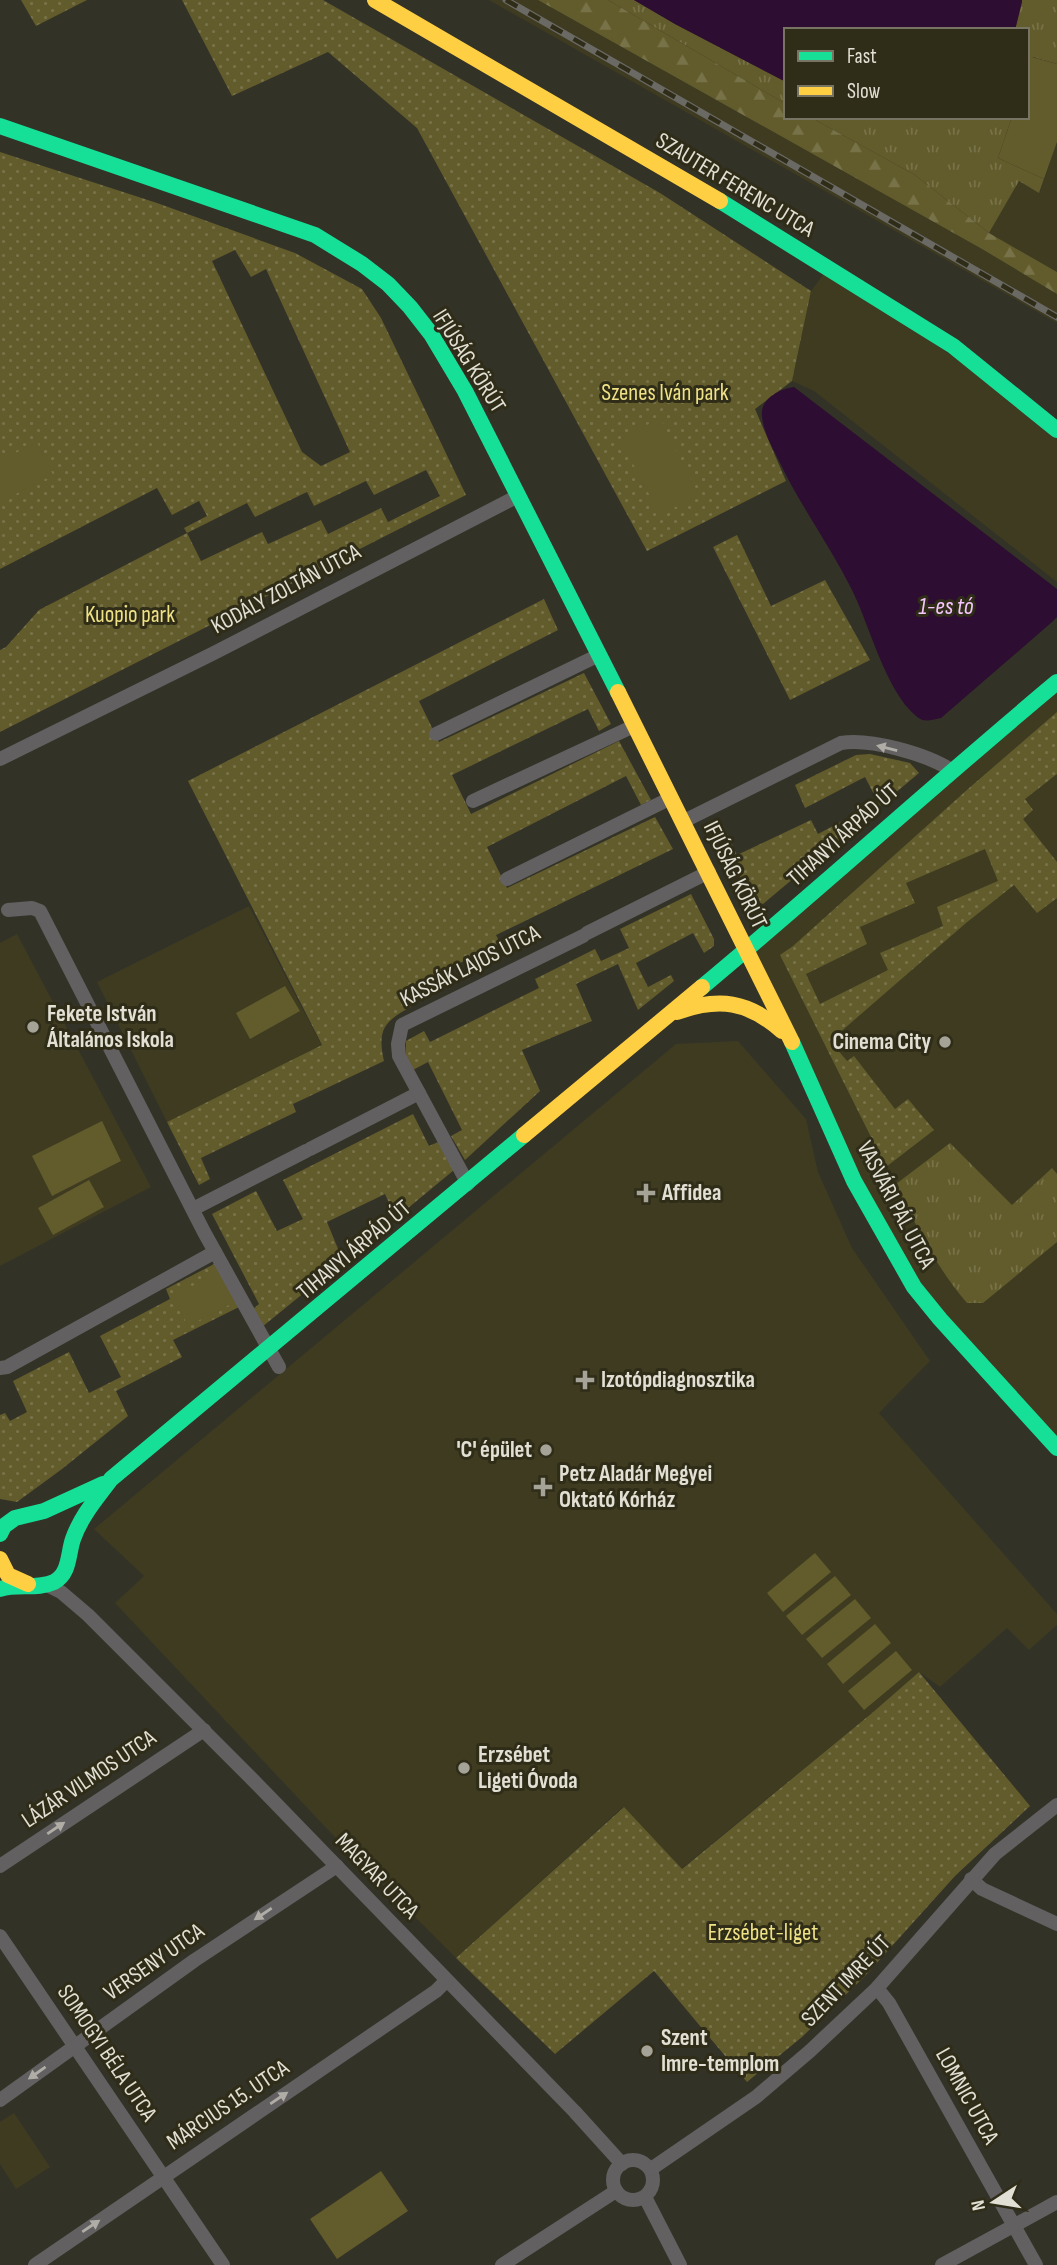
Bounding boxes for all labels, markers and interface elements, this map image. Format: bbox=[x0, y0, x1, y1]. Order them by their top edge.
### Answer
legend bbox=[784, 28, 1029, 119]
text: Fast bbox=[847, 44, 877, 69]
text: Slow bbox=[847, 79, 881, 104]
street label: SZAUTER FERENC UTCA bbox=[651, 127, 820, 243]
street label: IFJÚSÁG KÖRÚT bbox=[426, 304, 512, 418]
park label: Szenes Iván park bbox=[601, 379, 729, 407]
street label: KODÁLY ZOLTÁN UTCA bbox=[207, 538, 366, 640]
water label: 1-es tó bbox=[918, 592, 974, 621]
park label: Kuopio park bbox=[85, 601, 175, 629]
one-way arrow bbox=[876, 742, 898, 753]
street label: TIHANYI ÁRPÁD ÚT bbox=[781, 778, 905, 892]
street label: IFJÚSÁG KÖRÚT bbox=[697, 816, 773, 934]
street label: KASSÁK LAJOS UTCA bbox=[395, 919, 545, 1013]
place label: Fekete István Általános Iskola bbox=[46, 1000, 174, 1054]
marker: Fekete István Általános Iskola bbox=[25, 1019, 41, 1035]
place label: Cinema City bbox=[832, 1028, 931, 1056]
marker: Cinema City bbox=[937, 1034, 953, 1050]
street label: VASVÁRI PÁL UTCA bbox=[851, 1136, 941, 1274]
place label: Affidea bbox=[661, 1179, 721, 1207]
marker: Affidea bbox=[636, 1183, 656, 1203]
street label: TIHANYI ÁRPÁD ÚT bbox=[291, 1194, 417, 1306]
place label: Izotópdiagnosztika bbox=[601, 1366, 755, 1394]
marker: Izotópdiagnosztika bbox=[575, 1370, 595, 1390]
place label: 'C' épület bbox=[456, 1436, 532, 1464]
marker: 'C' épület bbox=[538, 1442, 554, 1458]
place label: Petz Aladár Megyei Oktató Kórház bbox=[559, 1460, 712, 1514]
marker: Petz Aladár Megyei Oktató Kórház bbox=[533, 1477, 553, 1497]
street label: LÁZÁR VILMOS UTCA bbox=[17, 1724, 162, 1834]
place label: Erzsébet Ligeti Óvoda bbox=[478, 1741, 578, 1795]
marker: Erzsébet Ligeti Óvoda bbox=[456, 1760, 472, 1776]
one-way arrow bbox=[47, 1822, 66, 1835]
street label: MAGYAR UTCA bbox=[329, 1827, 425, 1925]
one-way arrow bbox=[254, 1908, 273, 1921]
street label: VERSENY UTCA bbox=[98, 1917, 210, 2007]
park label: Erzsébet-liget bbox=[708, 1919, 818, 1947]
street label: SZENT IMRE ÚT bbox=[796, 1929, 896, 2033]
street label: SOMOGYI BÉLA UTCA bbox=[51, 1979, 163, 2127]
place label: Szent Imre-templom bbox=[661, 2024, 779, 2078]
marker: Szent Imre-templom bbox=[639, 2043, 655, 2059]
street label: LOMNIC UTCA bbox=[929, 2043, 1005, 2149]
street label: MÁRCIUS 15. UTCA bbox=[162, 2054, 295, 2156]
one-way arrow bbox=[28, 2066, 46, 2080]
one-way arrow bbox=[270, 2091, 288, 2105]
north arrow bbox=[959, 2167, 1029, 2237]
text: N bbox=[967, 2198, 991, 2213]
one-way arrow bbox=[81, 2220, 101, 2233]

